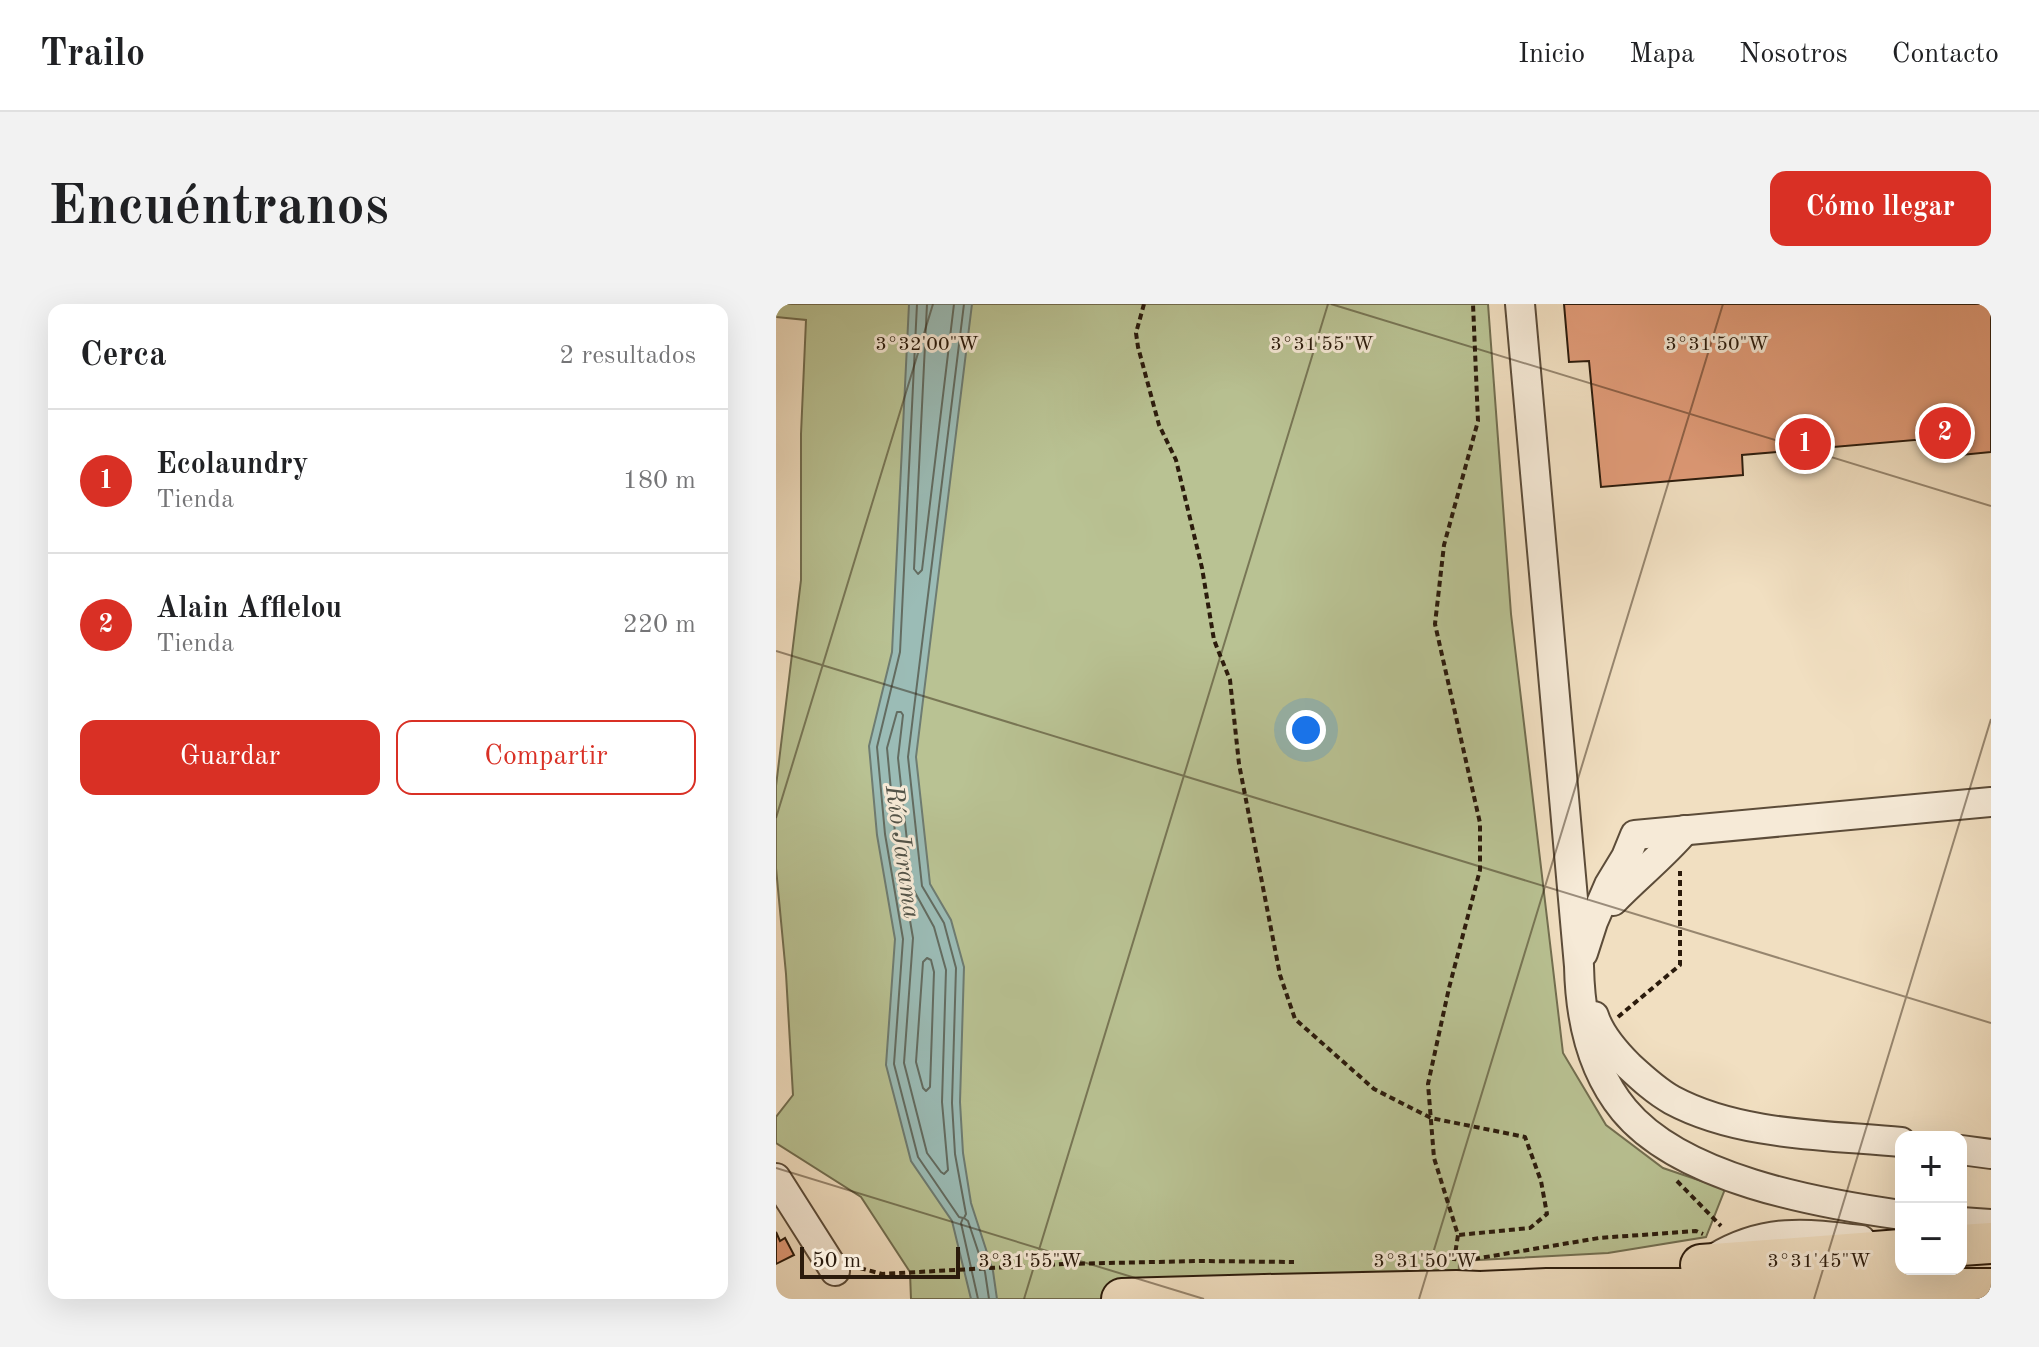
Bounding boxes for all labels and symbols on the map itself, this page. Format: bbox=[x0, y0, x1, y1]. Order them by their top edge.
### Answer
text: 3°32'00"W bbox=[875, 335, 979, 355]
text: 3°31'55"W bbox=[1270, 335, 1374, 355]
text: 3°31'50"W bbox=[1665, 335, 1769, 355]
pin: 2 bbox=[1919, 403, 1971, 463]
pin: 1 bbox=[1779, 414, 1831, 474]
your location bbox=[1286, 710, 1326, 750]
water label: Río Jarama bbox=[880, 783, 924, 921]
scale bar bbox=[800, 1243, 960, 1279]
text: 3°31'55"W bbox=[978, 1252, 1082, 1272]
text: 3°31'50"W bbox=[1373, 1252, 1477, 1272]
text: 3°31'45"W bbox=[1767, 1252, 1871, 1272]

